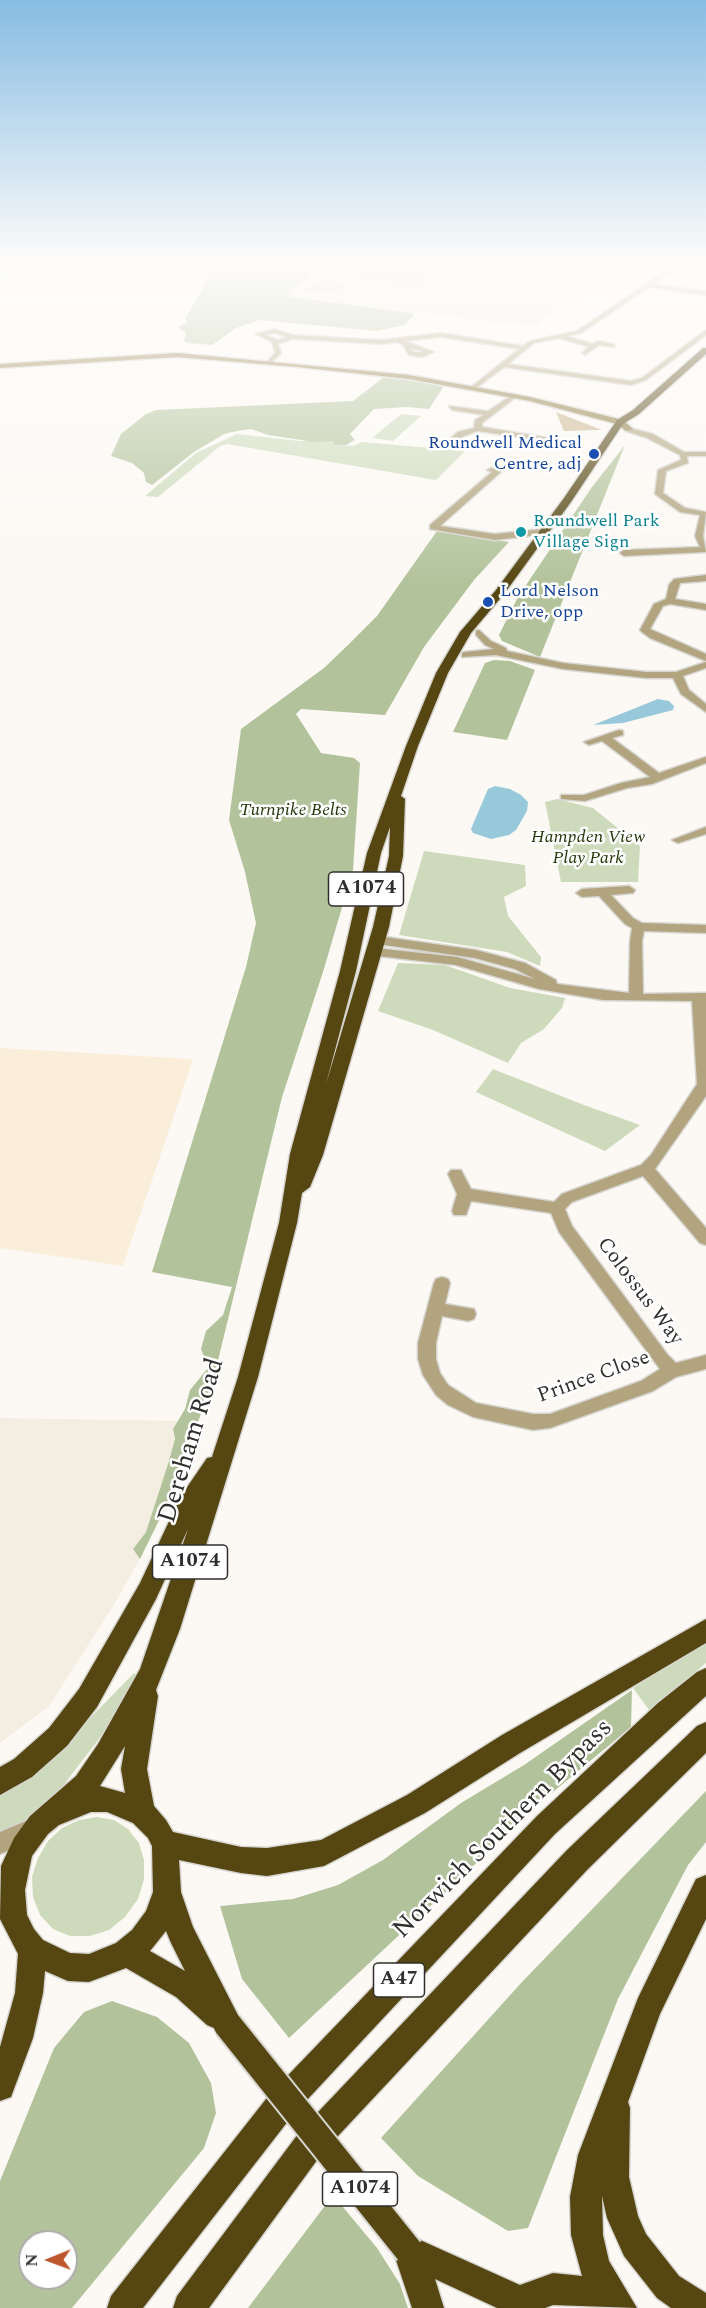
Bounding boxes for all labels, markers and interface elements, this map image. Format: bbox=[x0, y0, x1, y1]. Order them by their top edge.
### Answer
place label: Roundwell Medical Centre, adj bbox=[428, 433, 582, 476]
marker: Roundwell Medical Centre, adj bbox=[587, 447, 601, 461]
place label: Roundwell Park Village Sign bbox=[533, 511, 660, 554]
marker: Roundwell Park Village Sign bbox=[514, 525, 528, 539]
place label: Lord Nelson Drive, opp bbox=[500, 581, 599, 624]
marker: Lord Nelson Drive, opp bbox=[481, 595, 495, 609]
park label: Turnpike Belts bbox=[239, 800, 347, 822]
park label: Hampden View Play Park bbox=[531, 827, 645, 870]
road number: A1074 bbox=[328, 872, 404, 906]
street label: Colossus Way bbox=[590, 1233, 688, 1351]
street label: Prince Close bbox=[534, 1346, 654, 1410]
street label: Dereham Road bbox=[153, 1355, 233, 1527]
road number: A1074 bbox=[152, 1545, 228, 1579]
street label: Norwich Southern Bypass bbox=[388, 1714, 620, 1946]
road number: A47 bbox=[374, 1963, 424, 1997]
road number: A1074 bbox=[322, 2172, 398, 2206]
north arrow bbox=[18, 2230, 78, 2290]
text: N bbox=[20, 2254, 44, 2267]

